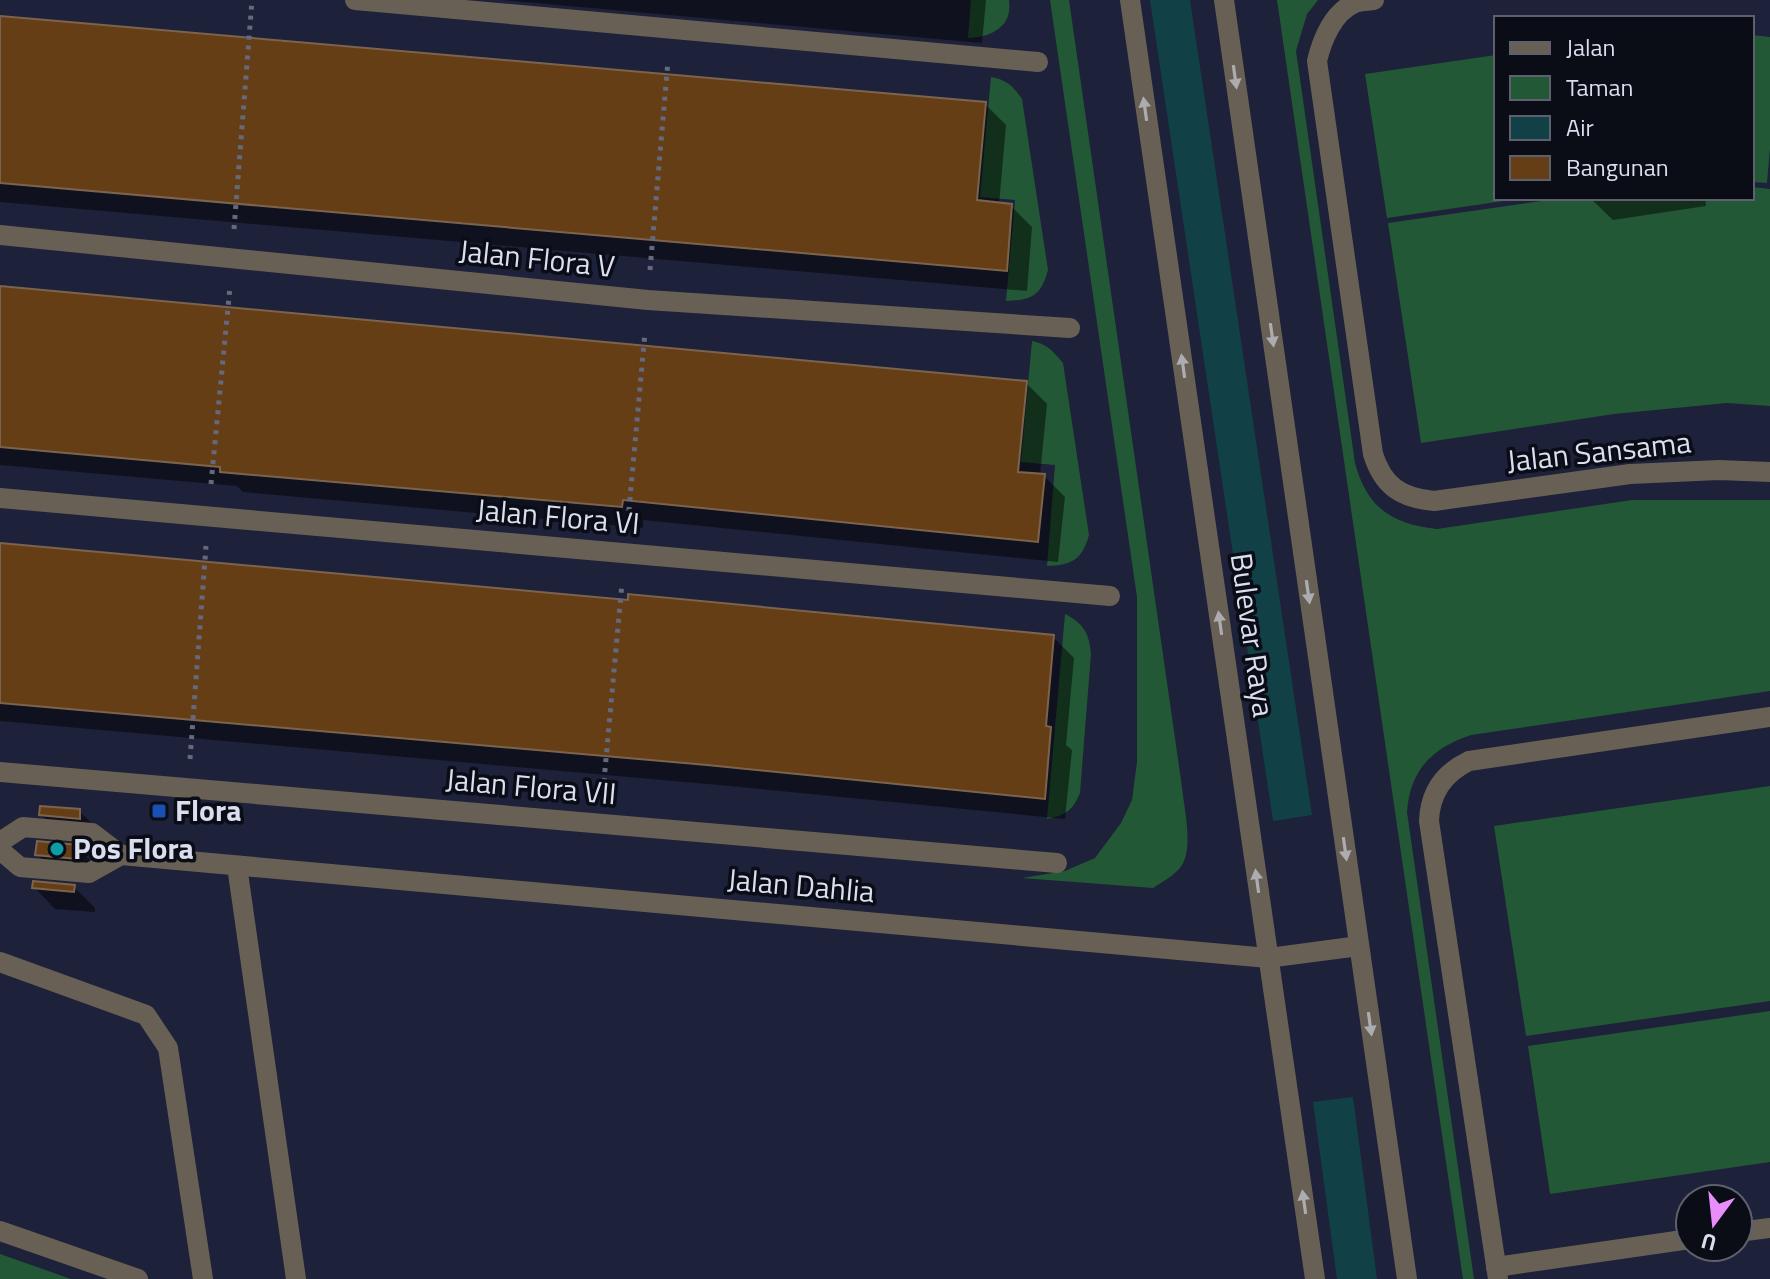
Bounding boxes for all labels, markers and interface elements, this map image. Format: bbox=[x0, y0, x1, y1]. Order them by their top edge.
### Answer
legend bbox=[1494, 16, 1754, 200]
text: Jalan bbox=[1566, 29, 1615, 65]
one-way arrow bbox=[1229, 65, 1242, 90]
text: Taman bbox=[1566, 69, 1634, 105]
one-way arrow bbox=[1138, 96, 1151, 121]
text: Air bbox=[1566, 109, 1594, 145]
text: Bangunan bbox=[1566, 149, 1669, 185]
street label: Jalan Flora V bbox=[457, 227, 617, 289]
one-way arrow bbox=[1266, 322, 1279, 347]
one-way arrow bbox=[1176, 353, 1189, 378]
street label: Jalan Sansama bbox=[1505, 418, 1693, 484]
street label: Jalan Flora VI bbox=[475, 486, 642, 546]
street label: Bulevar Raya bbox=[1219, 550, 1287, 720]
one-way arrow bbox=[1302, 580, 1315, 605]
one-way arrow bbox=[1213, 611, 1226, 636]
street label: Jalan Flora VII bbox=[444, 756, 618, 816]
place label: Flora bbox=[175, 787, 241, 833]
marker: Flora bbox=[150, 802, 168, 820]
place label: Pos Flora bbox=[73, 825, 194, 871]
one-way arrow bbox=[1339, 837, 1352, 862]
marker: Pos Flora bbox=[48, 840, 66, 858]
street label: Jalan Dahlia bbox=[726, 856, 877, 914]
one-way arrow bbox=[1250, 868, 1263, 893]
one-way arrow bbox=[1364, 1011, 1377, 1036]
north arrow bbox=[1674, 1183, 1754, 1263]
one-way arrow bbox=[1297, 1189, 1310, 1214]
text: U bbox=[1697, 1224, 1720, 1261]

